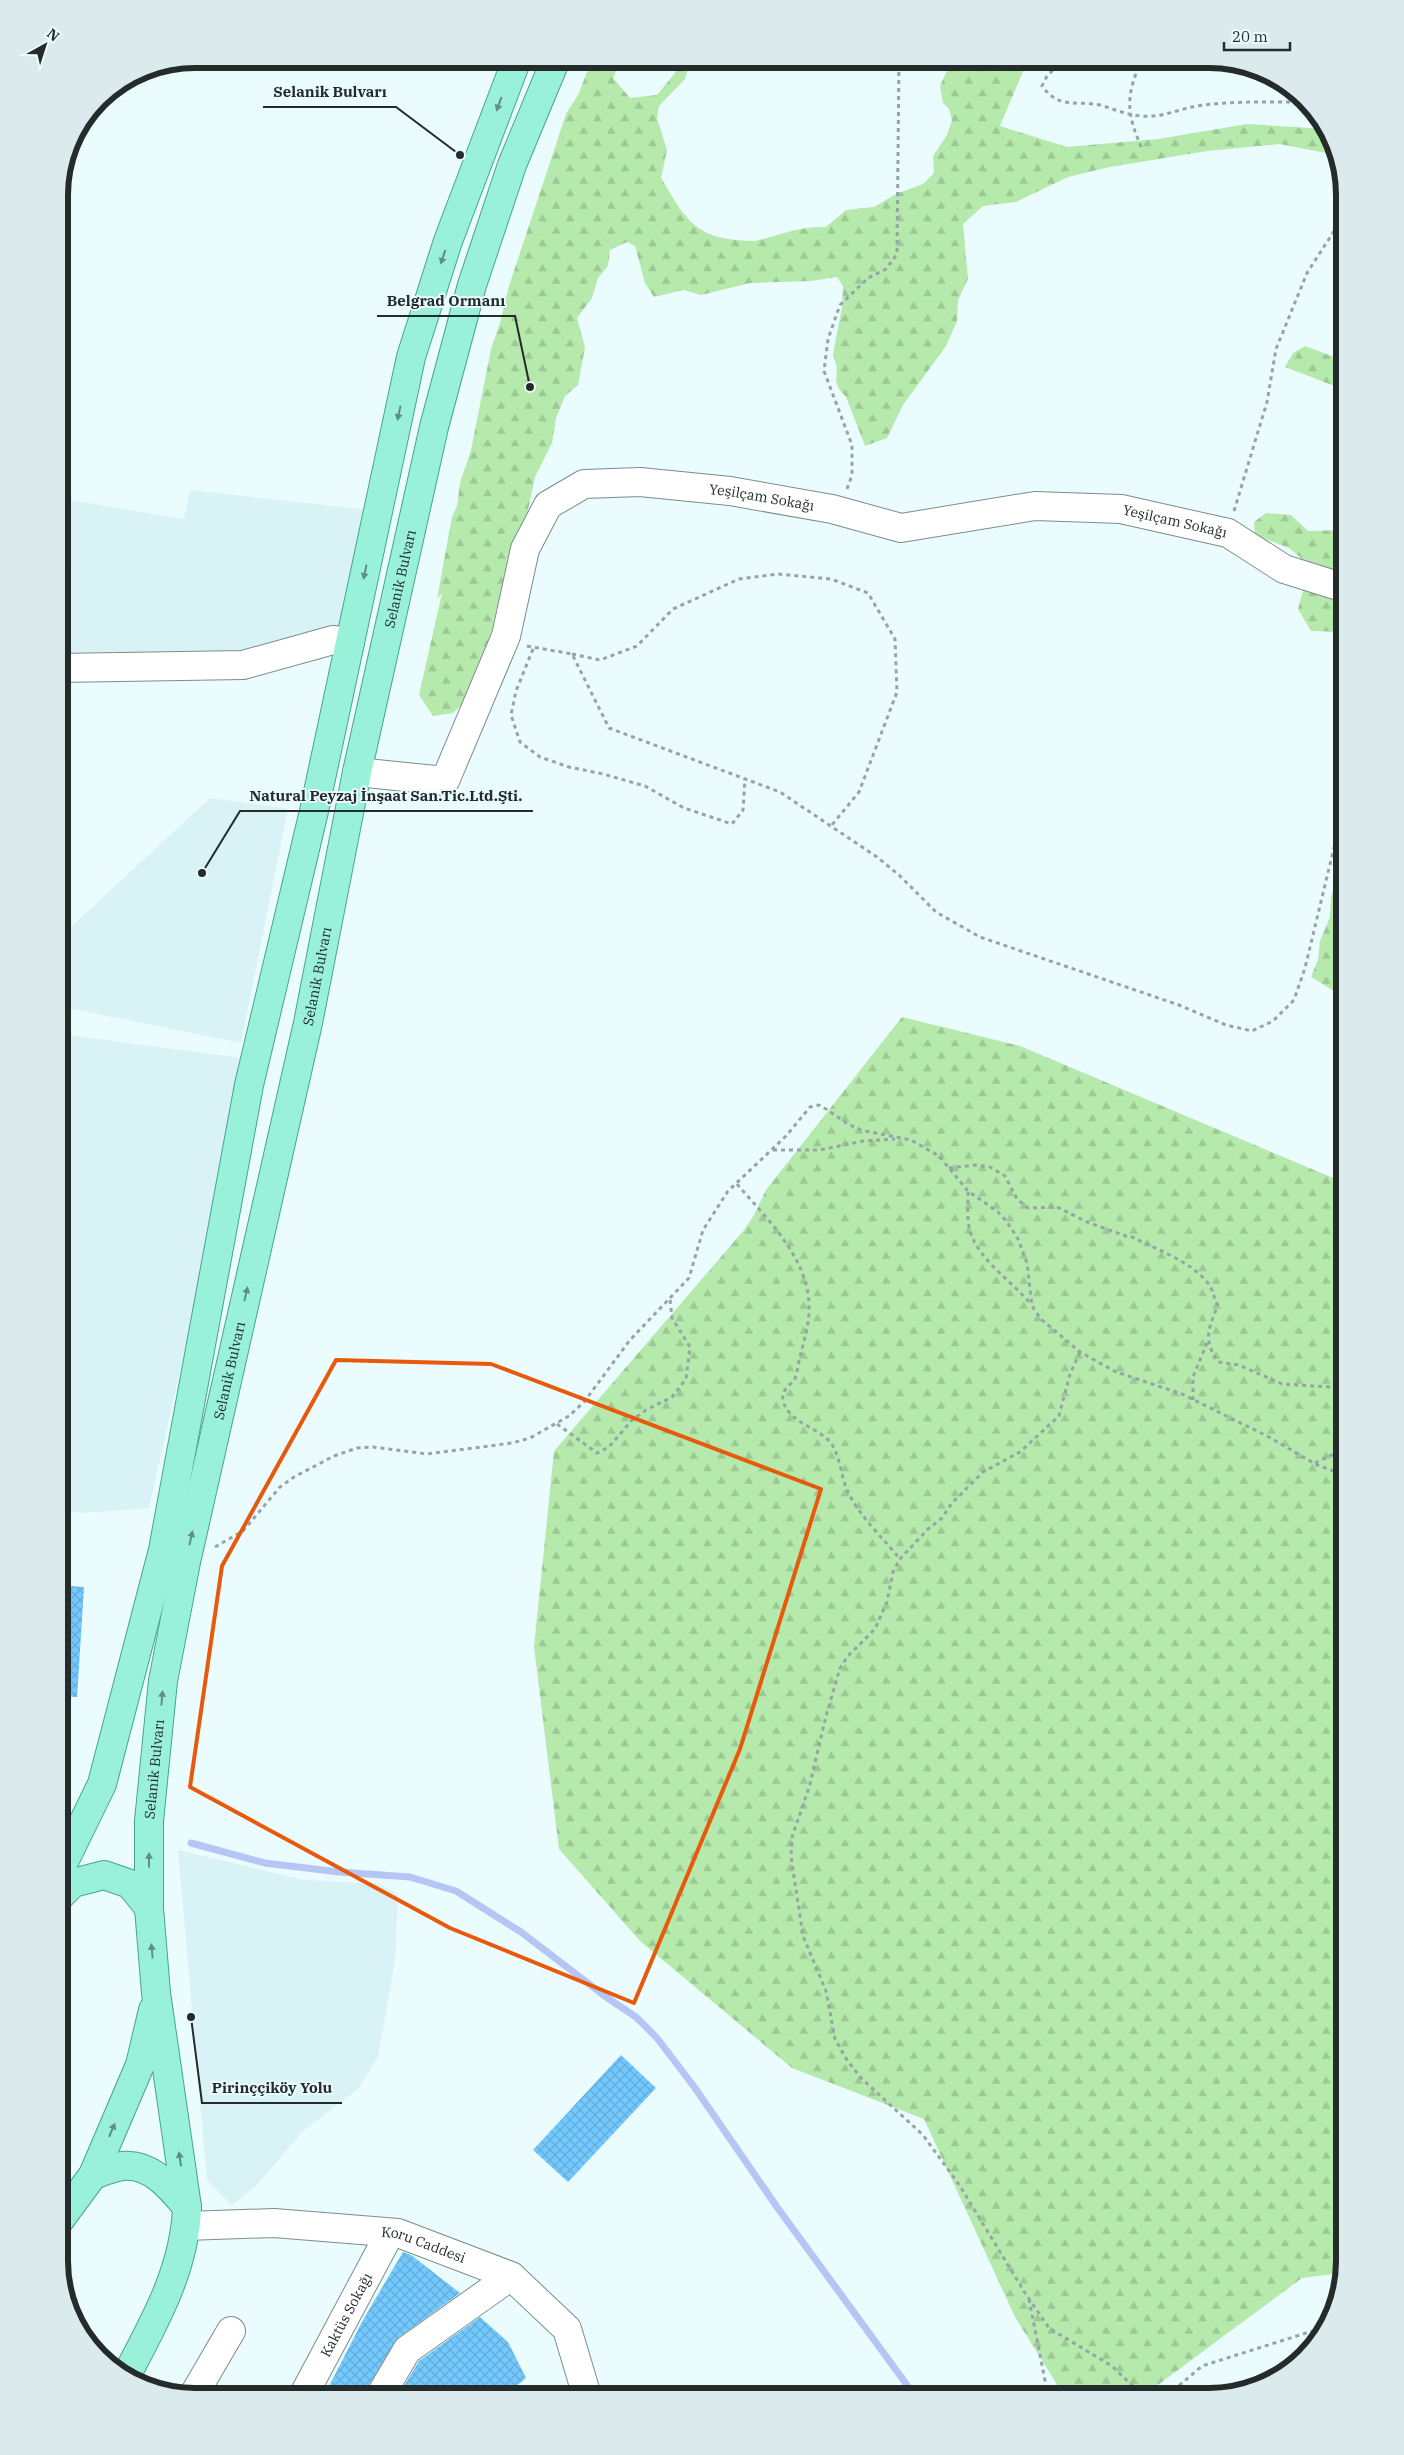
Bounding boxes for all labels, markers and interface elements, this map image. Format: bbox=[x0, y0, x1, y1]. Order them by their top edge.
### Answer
north arrow bbox=[20, 20, 70, 70]
scale bar bbox=[1224, 20, 1290, 52]
text: N bbox=[43, 24, 63, 45]
text: 20 m bbox=[1232, 27, 1268, 46]
callout: Selanik Bulvarı bbox=[263, 77, 396, 107]
text: Selanik Bulvarı bbox=[273, 82, 387, 101]
one-way arrow bbox=[495, 97, 503, 112]
one-way arrow bbox=[439, 250, 447, 265]
callout: Belgrad Ormanı bbox=[377, 286, 515, 316]
text: Belgrad Ormanı bbox=[387, 291, 505, 310]
one-way arrow bbox=[394, 405, 402, 421]
street label: Yeşilçam Sokağı bbox=[708, 480, 816, 515]
street label: Yeşilçam Sokağı bbox=[1121, 501, 1229, 542]
street label: Selanik Bulvarı bbox=[380, 528, 420, 630]
one-way arrow bbox=[360, 564, 368, 580]
callout: Natural Peyzaj İnşaat San.Tic.Ltd.Şti. bbox=[240, 781, 533, 811]
text: Natural Peyzaj İnşaat San.Tic.Ltd.Şti. bbox=[250, 786, 523, 805]
street label: Selanik Bulvarı bbox=[299, 925, 336, 1027]
one-way arrow bbox=[242, 1287, 250, 1302]
street label: Selanik Bulvarı bbox=[209, 1320, 249, 1421]
one-way arrow bbox=[187, 1531, 195, 1546]
one-way arrow bbox=[158, 1690, 166, 1706]
street label: Selanik Bulvarı bbox=[140, 1718, 168, 1820]
one-way arrow bbox=[145, 1851, 153, 1867]
one-way arrow bbox=[148, 1943, 156, 1959]
callout: Pirinççiköy Yolu bbox=[202, 2073, 342, 2103]
text: Pirinççiköy Yolu bbox=[212, 2078, 333, 2097]
one-way arrow bbox=[109, 2123, 117, 2137]
one-way arrow bbox=[176, 2151, 184, 2167]
street label: Koru Caddesi bbox=[381, 2223, 468, 2267]
street label: Kaktüs Sokağı bbox=[316, 2270, 376, 2360]

